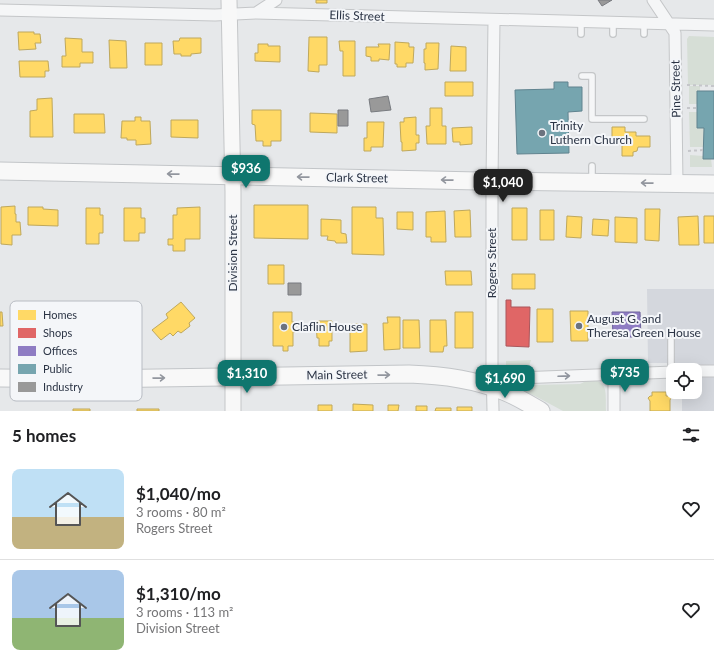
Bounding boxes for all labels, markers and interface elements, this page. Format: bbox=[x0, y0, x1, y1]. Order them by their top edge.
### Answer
street label: Ellis Street bbox=[329, 7, 386, 24]
street label: Pine Street bbox=[667, 59, 684, 118]
place label: Trinity Luthern Church bbox=[550, 118, 632, 147]
marker: Trinity Luthern Church bbox=[537, 128, 547, 138]
pin: $936 bbox=[222, 155, 270, 189]
text: $936 bbox=[231, 160, 261, 176]
street label: Clark Street bbox=[326, 169, 389, 186]
pin: $1,040 bbox=[470, 169, 536, 203]
one-way arrow bbox=[167, 170, 180, 178]
one-way arrow bbox=[297, 173, 310, 181]
text: $1,040 bbox=[483, 174, 523, 190]
one-way arrow bbox=[441, 176, 454, 184]
one-way arrow bbox=[641, 179, 654, 187]
street label: Division Street bbox=[225, 214, 240, 292]
street label: Rogers Street bbox=[484, 227, 499, 298]
legend bbox=[10, 301, 142, 401]
text: Homes bbox=[43, 308, 77, 321]
place label: August G. and Theresa Green House bbox=[587, 311, 701, 340]
place label: Claflin House bbox=[292, 319, 362, 334]
marker: August G. and Theresa Green House bbox=[574, 321, 584, 331]
marker: Claflin House bbox=[279, 322, 289, 332]
text: Shops bbox=[43, 326, 72, 339]
text: Offices bbox=[43, 344, 77, 357]
pin: $735 bbox=[601, 359, 649, 393]
pin: $1,310 bbox=[214, 360, 280, 394]
text: Public bbox=[43, 362, 72, 375]
map controls bbox=[666, 363, 702, 399]
button: locate bbox=[666, 363, 702, 399]
text: $735 bbox=[610, 364, 640, 380]
text: $1,310 bbox=[227, 365, 267, 381]
pin: $1,690 bbox=[472, 365, 538, 399]
street label: Main Street bbox=[306, 366, 368, 383]
text: $1,690 bbox=[485, 370, 525, 386]
one-way arrow bbox=[377, 371, 390, 378]
one-way arrow bbox=[557, 372, 570, 380]
one-way arrow bbox=[152, 374, 165, 382]
text: Industry bbox=[43, 380, 83, 393]
icon: filters bbox=[680, 424, 702, 446]
text: 5 homes bbox=[12, 425, 76, 446]
text: $1,040/mo bbox=[136, 483, 221, 504]
icon: home bbox=[44, 485, 92, 533]
icon: heart bbox=[680, 498, 702, 520]
text: 3 rooms · 80 m² bbox=[136, 504, 226, 520]
text: Rogers Street bbox=[136, 520, 212, 536]
text: $1,310/mo bbox=[136, 583, 221, 604]
icon: home bbox=[44, 586, 92, 634]
icon: heart bbox=[680, 599, 702, 621]
text: 3 rooms · 113 m² bbox=[136, 604, 233, 620]
text: Division Street bbox=[136, 620, 220, 636]

